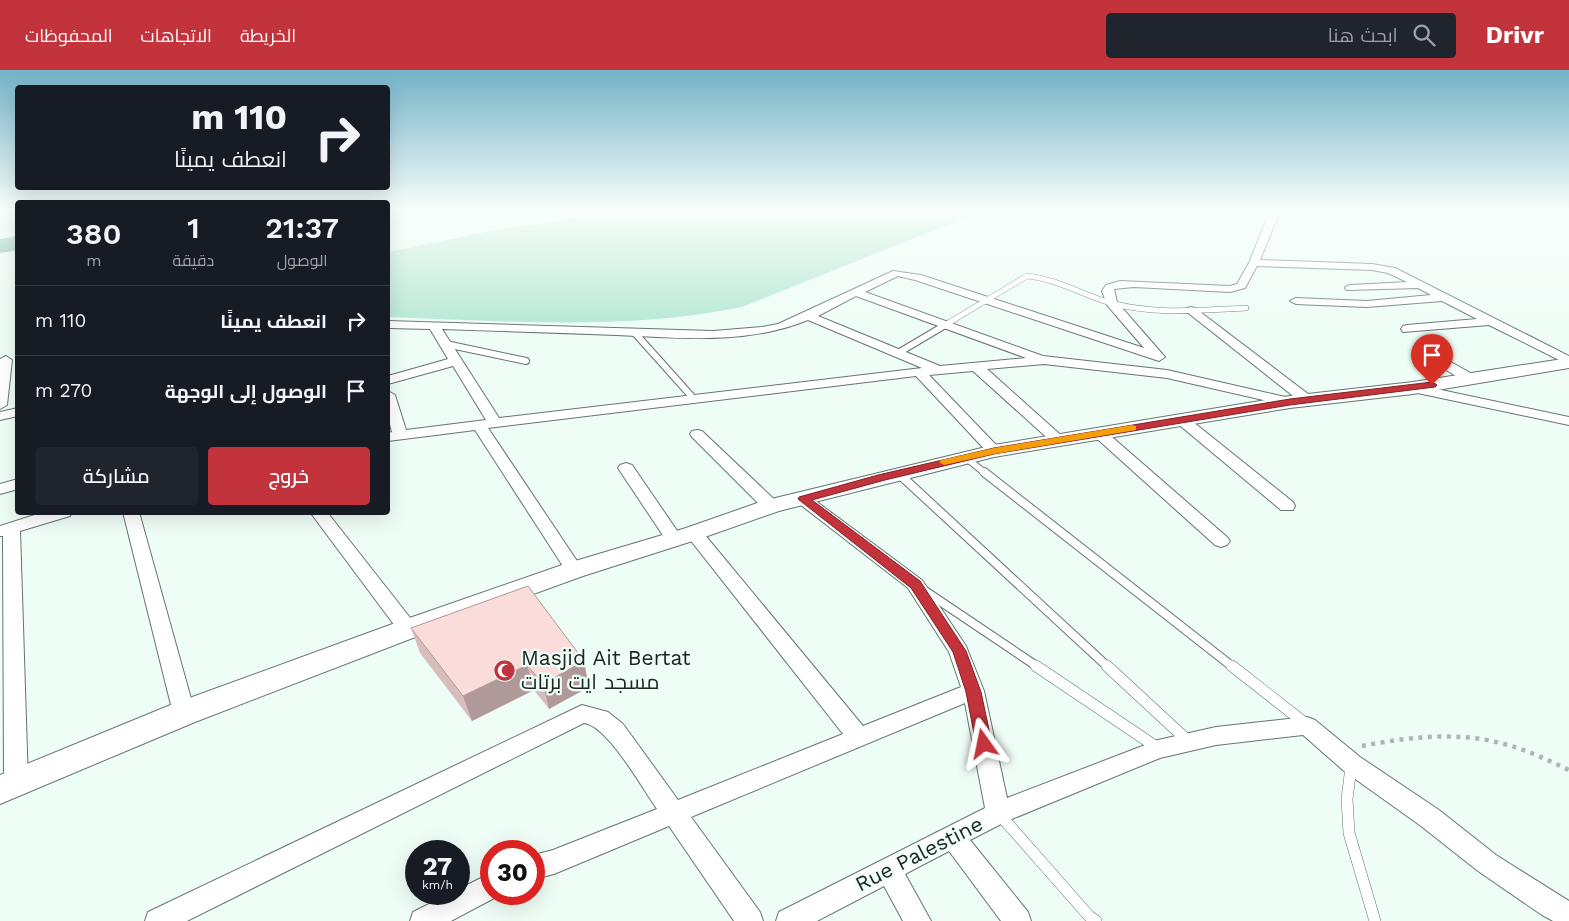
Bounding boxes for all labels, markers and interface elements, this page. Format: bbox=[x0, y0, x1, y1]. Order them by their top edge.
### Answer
search box bbox=[1106, 13, 1456, 58]
icon: search bbox=[1410, 21, 1438, 49]
text: Drivr bbox=[1486, 21, 1544, 49]
text: ابحث هنا bbox=[1328, 24, 1398, 47]
text: المحفوظات bbox=[25, 25, 113, 46]
text: الاتجاهات bbox=[141, 25, 212, 46]
text: الخريطة bbox=[240, 25, 296, 46]
text: 110 m bbox=[191, 96, 287, 138]
icon: right bbox=[305, 105, 370, 170]
text: انعطف يمينًا bbox=[174, 147, 287, 172]
text: 1 bbox=[187, 210, 200, 245]
text: 21:37 bbox=[265, 210, 339, 245]
text: 380 bbox=[66, 216, 122, 251]
text: m bbox=[86, 251, 101, 270]
text: دقيقة bbox=[173, 251, 214, 270]
text: الوصول bbox=[277, 251, 328, 270]
icon: right bbox=[342, 307, 370, 335]
text: 110 m bbox=[35, 309, 86, 332]
text: انعطف يمينًا bbox=[220, 310, 327, 333]
pin bbox=[1411, 334, 1453, 385]
icon: arrive bbox=[1418, 341, 1446, 369]
icon: arrive bbox=[342, 377, 370, 405]
text: 270 m bbox=[35, 379, 92, 402]
text: الوصول إلى الوجهة bbox=[165, 380, 327, 403]
button: مشاركة bbox=[35, 447, 198, 505]
button: خروج bbox=[208, 447, 370, 505]
place label: Masjid Ait Bertat مسجد ايت برتات bbox=[521, 645, 691, 694]
mosque icon: Masjid Ait Bertat مسجد ايت برتات bbox=[493, 658, 517, 682]
position arrow bbox=[957, 717, 1009, 769]
street label: Rue Palestine bbox=[851, 811, 987, 896]
speed limit sign: 30 bbox=[480, 840, 545, 905]
text: 27 bbox=[423, 852, 452, 881]
text: km/h bbox=[422, 878, 453, 892]

